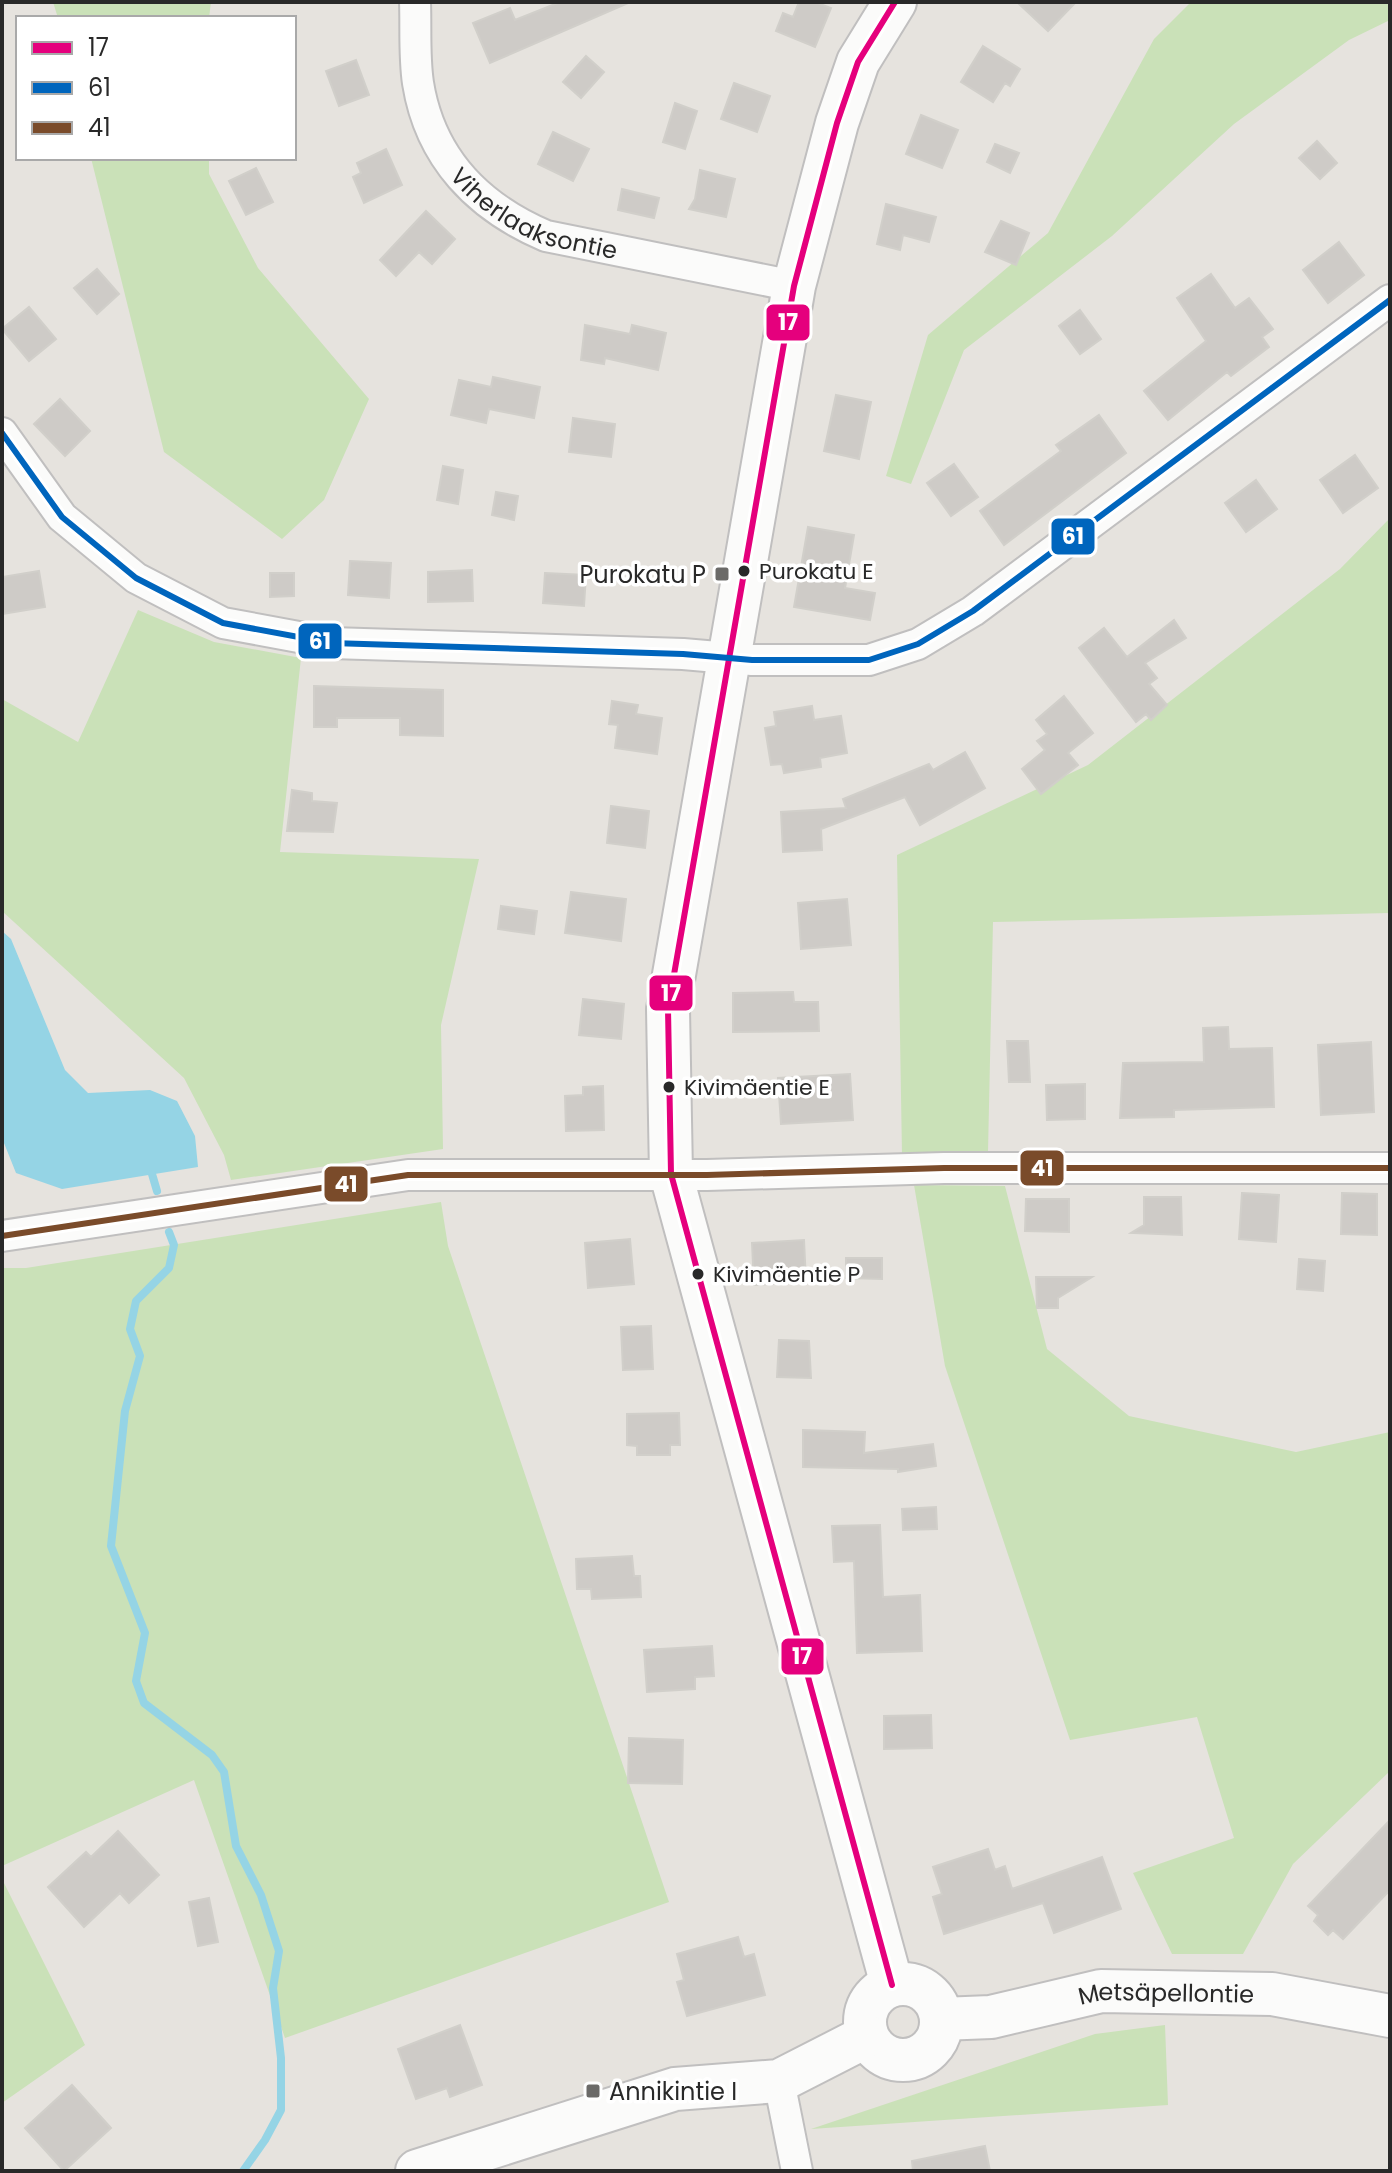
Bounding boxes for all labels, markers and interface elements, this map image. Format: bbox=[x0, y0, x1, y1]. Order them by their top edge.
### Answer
legend bbox=[16, 16, 296, 160]
text: 17 bbox=[88, 31, 109, 64]
text: 61 bbox=[88, 71, 111, 104]
text: 41 bbox=[88, 111, 111, 144]
street label: Viherlaaksontie bbox=[443, 160, 620, 266]
line badge: 17 bbox=[765, 303, 811, 342]
text: 17 bbox=[778, 307, 798, 338]
line badge: 61 bbox=[1050, 517, 1096, 556]
text: 61 bbox=[1062, 521, 1084, 552]
place label: Purokatu E bbox=[759, 556, 874, 587]
place label: Purokatu P bbox=[579, 558, 706, 591]
marker: Purokatu E bbox=[736, 563, 752, 579]
marker: Purokatu P bbox=[713, 565, 731, 583]
line badge: 61 bbox=[297, 622, 343, 660]
text: 61 bbox=[309, 626, 331, 657]
line badge: 17 bbox=[648, 974, 694, 1012]
text: 17 bbox=[661, 978, 681, 1009]
place label: Kivimäentie E bbox=[684, 1072, 830, 1103]
marker: Kivimäentie E bbox=[661, 1079, 677, 1095]
line badge: 41 bbox=[1019, 1149, 1065, 1187]
text: 41 bbox=[1030, 1153, 1054, 1184]
line badge: 41 bbox=[323, 1165, 369, 1203]
text: 41 bbox=[334, 1169, 358, 1200]
place label: Kivimäentie P bbox=[713, 1259, 860, 1290]
marker: Kivimäentie P bbox=[690, 1266, 706, 1282]
line badge: 17 bbox=[780, 1637, 825, 1676]
text: 17 bbox=[792, 1641, 812, 1672]
street label: Metsäpellontie bbox=[1075, 1974, 1254, 2012]
place label: Annikintie I bbox=[609, 2075, 737, 2108]
marker: Annikintie I bbox=[584, 2082, 602, 2100]

